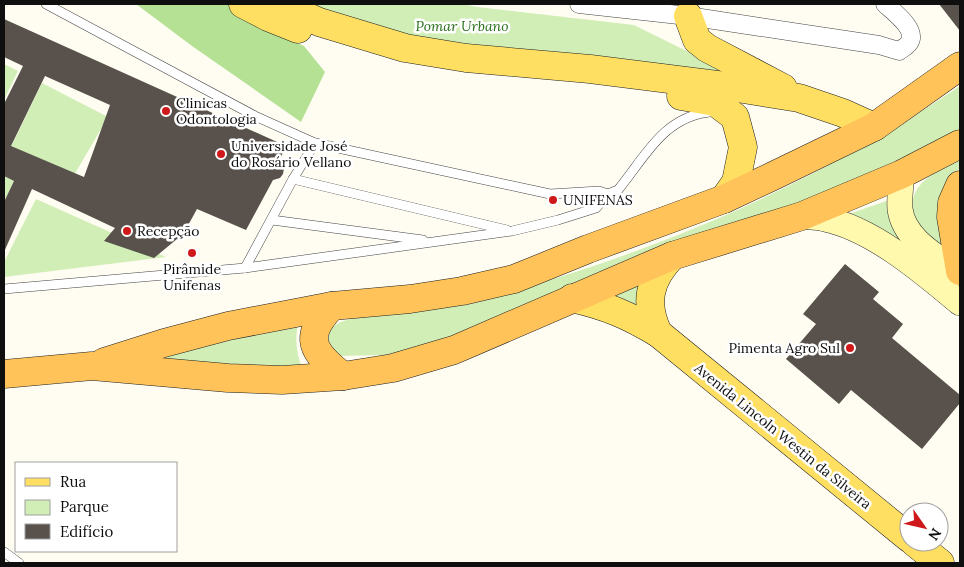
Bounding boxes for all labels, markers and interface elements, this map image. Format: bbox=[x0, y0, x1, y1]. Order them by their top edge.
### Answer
park label: Pomar Urbano bbox=[416, 17, 508, 35]
place label: Clinicas Odontologia bbox=[176, 94, 257, 128]
marker: Clinicas Odontologia bbox=[160, 105, 172, 117]
place label: Universidade José do Rosário Vellano bbox=[231, 137, 351, 171]
marker: Universidade José do Rosário Vellano bbox=[215, 148, 227, 160]
place label: UNIFENAS bbox=[563, 191, 633, 209]
marker: UNIFENAS bbox=[547, 194, 559, 206]
place label: Recepção bbox=[137, 222, 199, 240]
marker: Recepção bbox=[121, 225, 133, 237]
marker: Pirâmide Unifenas bbox=[186, 247, 198, 259]
place label: Pirâmide Unifenas bbox=[163, 260, 221, 294]
place label: Pimenta Agro Sul bbox=[728, 339, 840, 357]
marker: Pimenta Agro Sul bbox=[844, 342, 856, 354]
street label: Avenida Lincoln Westin da Silveira bbox=[690, 358, 875, 513]
legend bbox=[15, 462, 178, 552]
text: Rua bbox=[60, 472, 86, 491]
text: Parque bbox=[60, 497, 109, 516]
north arrow bbox=[899, 502, 949, 552]
text: Edifício bbox=[60, 522, 113, 541]
text: N bbox=[924, 525, 945, 544]

